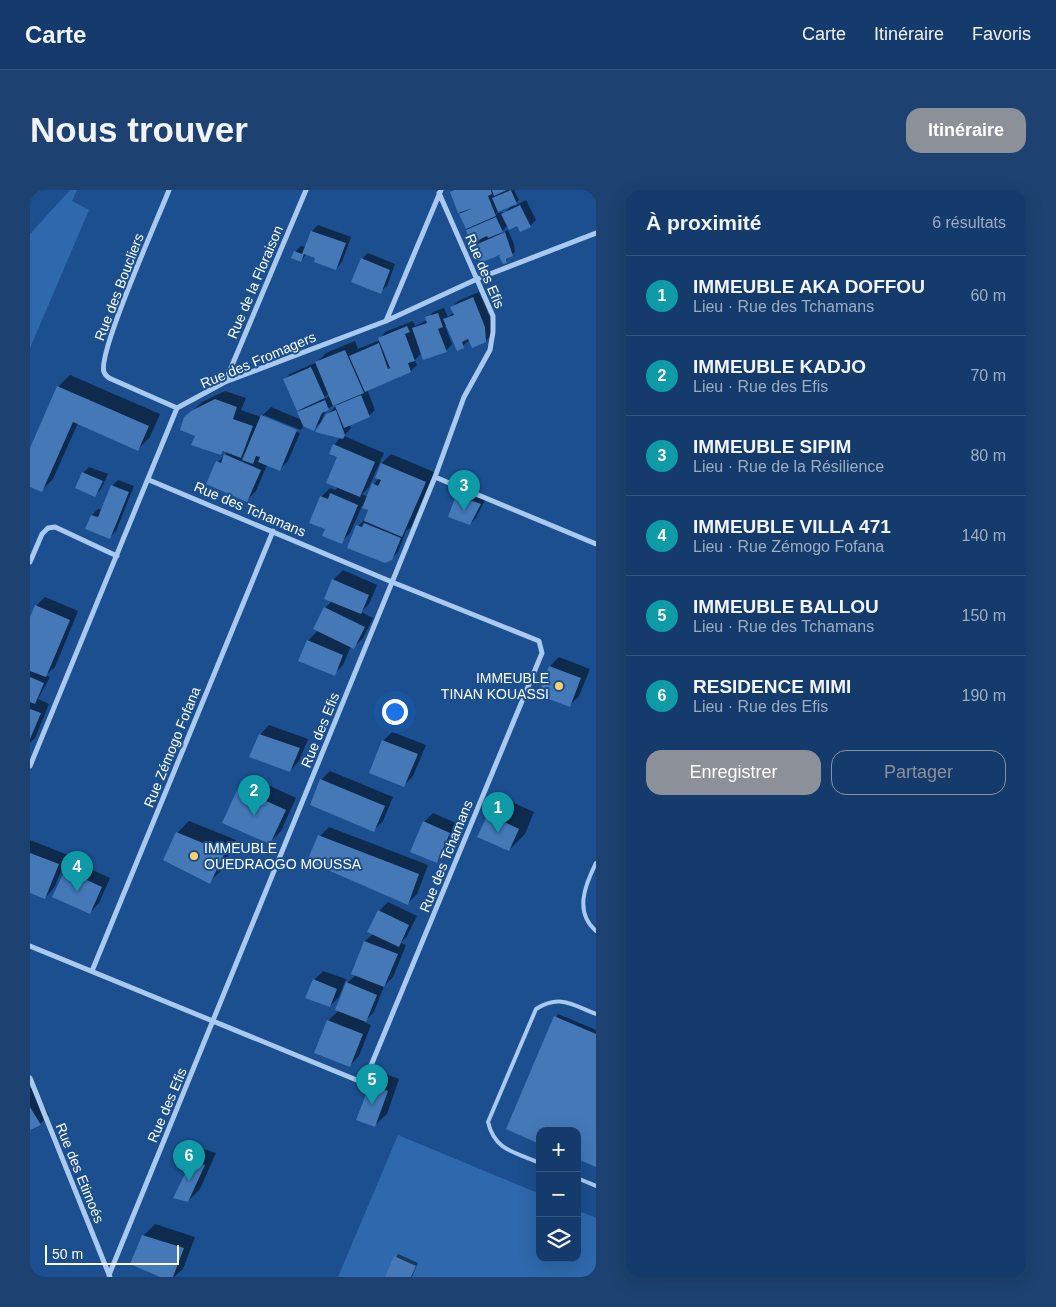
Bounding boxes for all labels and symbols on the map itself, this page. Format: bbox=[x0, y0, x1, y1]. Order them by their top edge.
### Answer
street label: Rue de la Floraison bbox=[224, 223, 286, 341]
street label: Rue des Boucliers bbox=[91, 231, 147, 343]
street label: Rue des Efis bbox=[462, 231, 508, 311]
street label: Rue des Fromagers bbox=[198, 328, 318, 392]
pin: 3 bbox=[448, 470, 480, 511]
street label: Rue des Tchamans bbox=[192, 478, 308, 540]
place label: IMMEUBLE TINAN KOUASSI bbox=[441, 670, 549, 702]
marker: IMMEUBLE TINAN KOUASSI bbox=[553, 680, 565, 692]
street label: Rue Zémogo Fofana bbox=[141, 684, 204, 810]
street label: Rue des Efis bbox=[298, 690, 342, 770]
your location bbox=[382, 699, 408, 725]
pin: 2 bbox=[238, 775, 270, 816]
pin: 1 bbox=[482, 792, 514, 833]
street label: Rue des Tchamans bbox=[416, 798, 476, 914]
place label: IMMEUBLE OUEDRAOGO MOUSSA bbox=[204, 840, 362, 872]
marker: IMMEUBLE OUEDRAOGO MOUSSA bbox=[188, 850, 200, 862]
pin: 4 bbox=[61, 851, 93, 892]
pin: 5 bbox=[356, 1064, 388, 1105]
street label: Rue des Efis bbox=[144, 1065, 190, 1145]
street label: Rue des Etimoés bbox=[53, 1121, 107, 1225]
pin: 6 bbox=[173, 1140, 205, 1181]
scale bar bbox=[45, 1242, 179, 1265]

